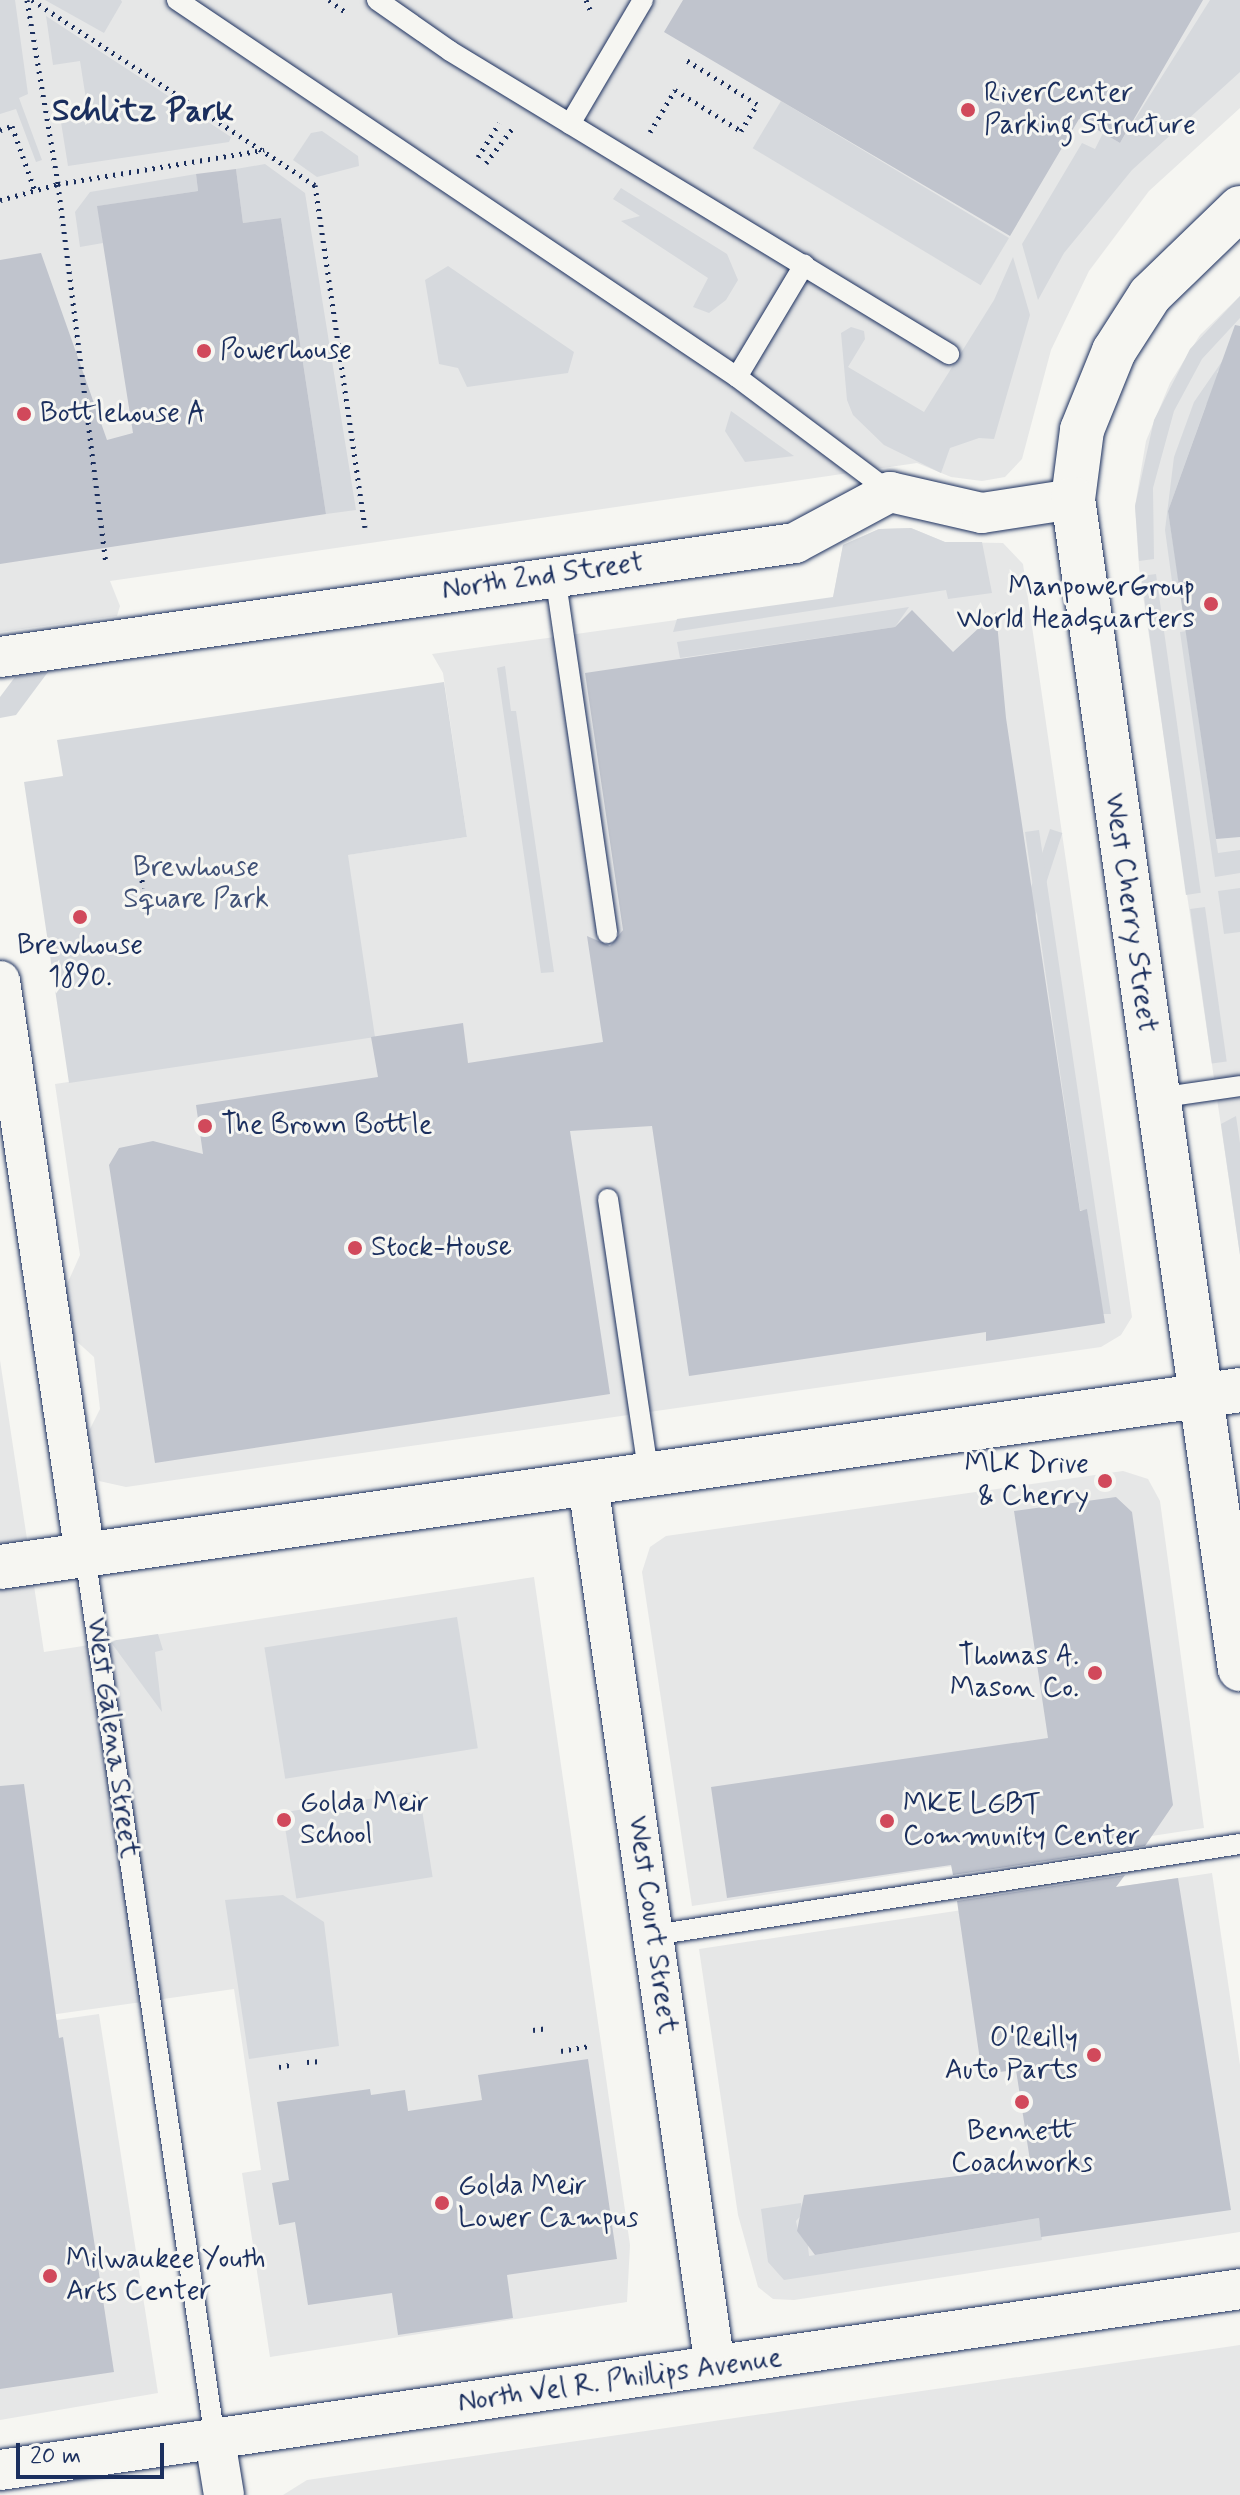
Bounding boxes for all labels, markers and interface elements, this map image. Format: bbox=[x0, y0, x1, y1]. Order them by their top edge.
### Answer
place label: RiverCenter Parking Structure bbox=[984, 77, 1191, 143]
district label: Schlitz Park bbox=[55, 92, 231, 130]
marker: RiverCenter Parking Structure bbox=[959, 101, 977, 119]
place label: Powerhouse bbox=[220, 334, 352, 368]
marker: Powerhouse bbox=[195, 342, 213, 360]
place label: Bottlehouse A bbox=[40, 397, 206, 431]
marker: Bottlehouse A bbox=[15, 405, 33, 423]
street label: North 2nd Street bbox=[441, 546, 645, 608]
place label: ManpowerGroup World Headquarters bbox=[954, 571, 1195, 637]
marker: ManpowerGroup World Headquarters bbox=[1202, 595, 1220, 613]
street label: West Cherry Street bbox=[1097, 792, 1163, 1034]
park label: Brewhouse Square Park bbox=[123, 851, 269, 917]
marker: Brewhouse 1890. bbox=[71, 908, 89, 926]
place label: Brewhouse 1890. bbox=[17, 929, 143, 995]
place label: The Brown Bottle bbox=[221, 1109, 431, 1143]
marker: The Brown Bottle bbox=[196, 1117, 214, 1135]
place label: Stock-House bbox=[371, 1231, 512, 1265]
marker: Stock-House bbox=[346, 1239, 364, 1257]
place label: MLK Drive & Cherry bbox=[964, 1448, 1089, 1514]
marker: MLK Drive & Cherry bbox=[1096, 1472, 1114, 1490]
street label: West Galena Street bbox=[78, 1616, 146, 1860]
place label: Thomas A. Mason Co. bbox=[949, 1640, 1079, 1706]
marker: Thomas A. Mason Co. bbox=[1086, 1664, 1104, 1682]
place label: Golda Meir School bbox=[300, 1787, 429, 1853]
place label: MKE LGBT Community Center bbox=[903, 1788, 1140, 1854]
marker: Golda Meir School bbox=[275, 1811, 293, 1829]
marker: MKE LGBT Community Center bbox=[878, 1812, 896, 1830]
street label: West Court Street bbox=[620, 1814, 684, 2036]
place label: O'Reilly Auto Parts bbox=[950, 2022, 1078, 2088]
marker: O'Reilly Auto Parts bbox=[1085, 2046, 1103, 2064]
marker: Bennett Coachworks bbox=[1013, 2093, 1031, 2111]
place label: Bennett Coachworks bbox=[951, 2115, 1093, 2181]
place label: Golda Meir Lower Campus bbox=[458, 2170, 633, 2236]
marker: Golda Meir Lower Campus bbox=[433, 2194, 451, 2212]
place label: Milwaukee Youth Arts Center bbox=[66, 2243, 264, 2309]
marker: Milwaukee Youth Arts Center bbox=[41, 2267, 59, 2285]
street label: North Vel R. Phillips Avenue bbox=[456, 2342, 784, 2420]
scale bar bbox=[20, 2427, 168, 2477]
text: 20 m bbox=[30, 2441, 81, 2472]

